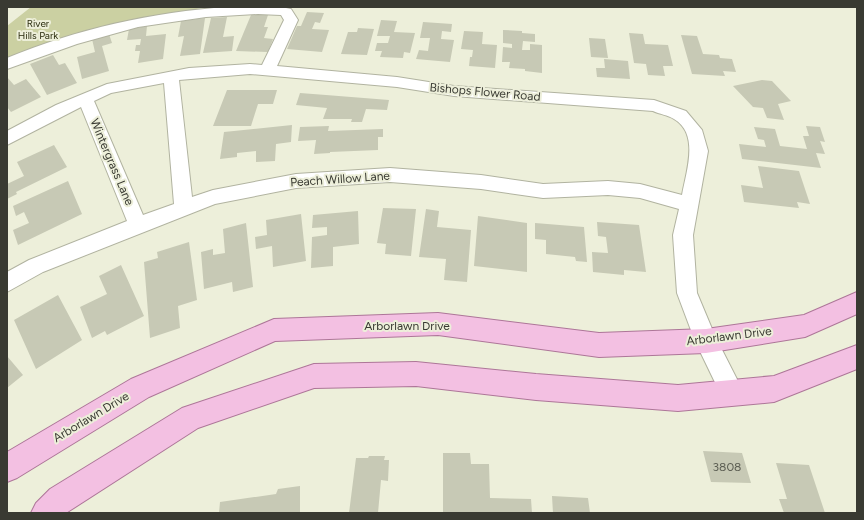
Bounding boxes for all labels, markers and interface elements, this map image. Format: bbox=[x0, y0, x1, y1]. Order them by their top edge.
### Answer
park label: River Hills Park bbox=[18, 17, 58, 42]
street label: Bishops Flower Road bbox=[429, 80, 541, 104]
street label: Wintergrass Lane bbox=[87, 116, 137, 208]
street label: Peach Willow Lane bbox=[290, 168, 391, 189]
street label: Arborlawn Drive bbox=[364, 319, 450, 333]
street label: Arborlawn Drive bbox=[686, 324, 773, 348]
street label: Arborlawn Drive bbox=[51, 389, 132, 445]
house number: 3808 bbox=[713, 460, 741, 474]

